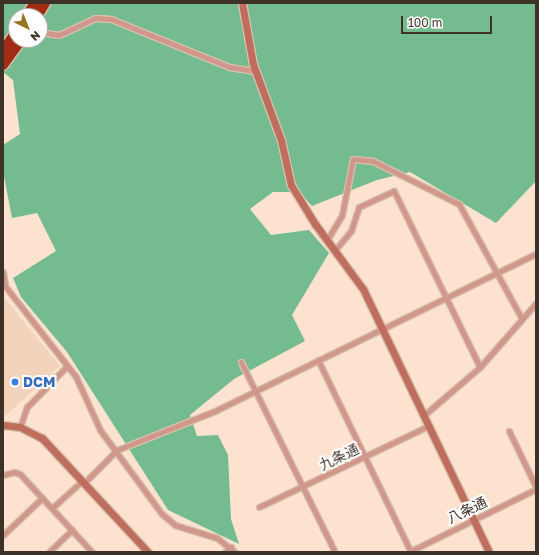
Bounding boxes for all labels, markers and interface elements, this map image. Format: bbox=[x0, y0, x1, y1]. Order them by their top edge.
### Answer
north arrow bbox=[8, 8, 48, 48]
scale bar bbox=[403, 8, 494, 34]
text: 100 m bbox=[408, 15, 442, 30]
text: N bbox=[28, 29, 43, 44]
place label: DCM bbox=[23, 374, 55, 390]
marker: DCM bbox=[10, 377, 20, 387]
street label: 九条通 bbox=[316, 440, 362, 474]
street label: 八条通 bbox=[444, 493, 490, 527]

